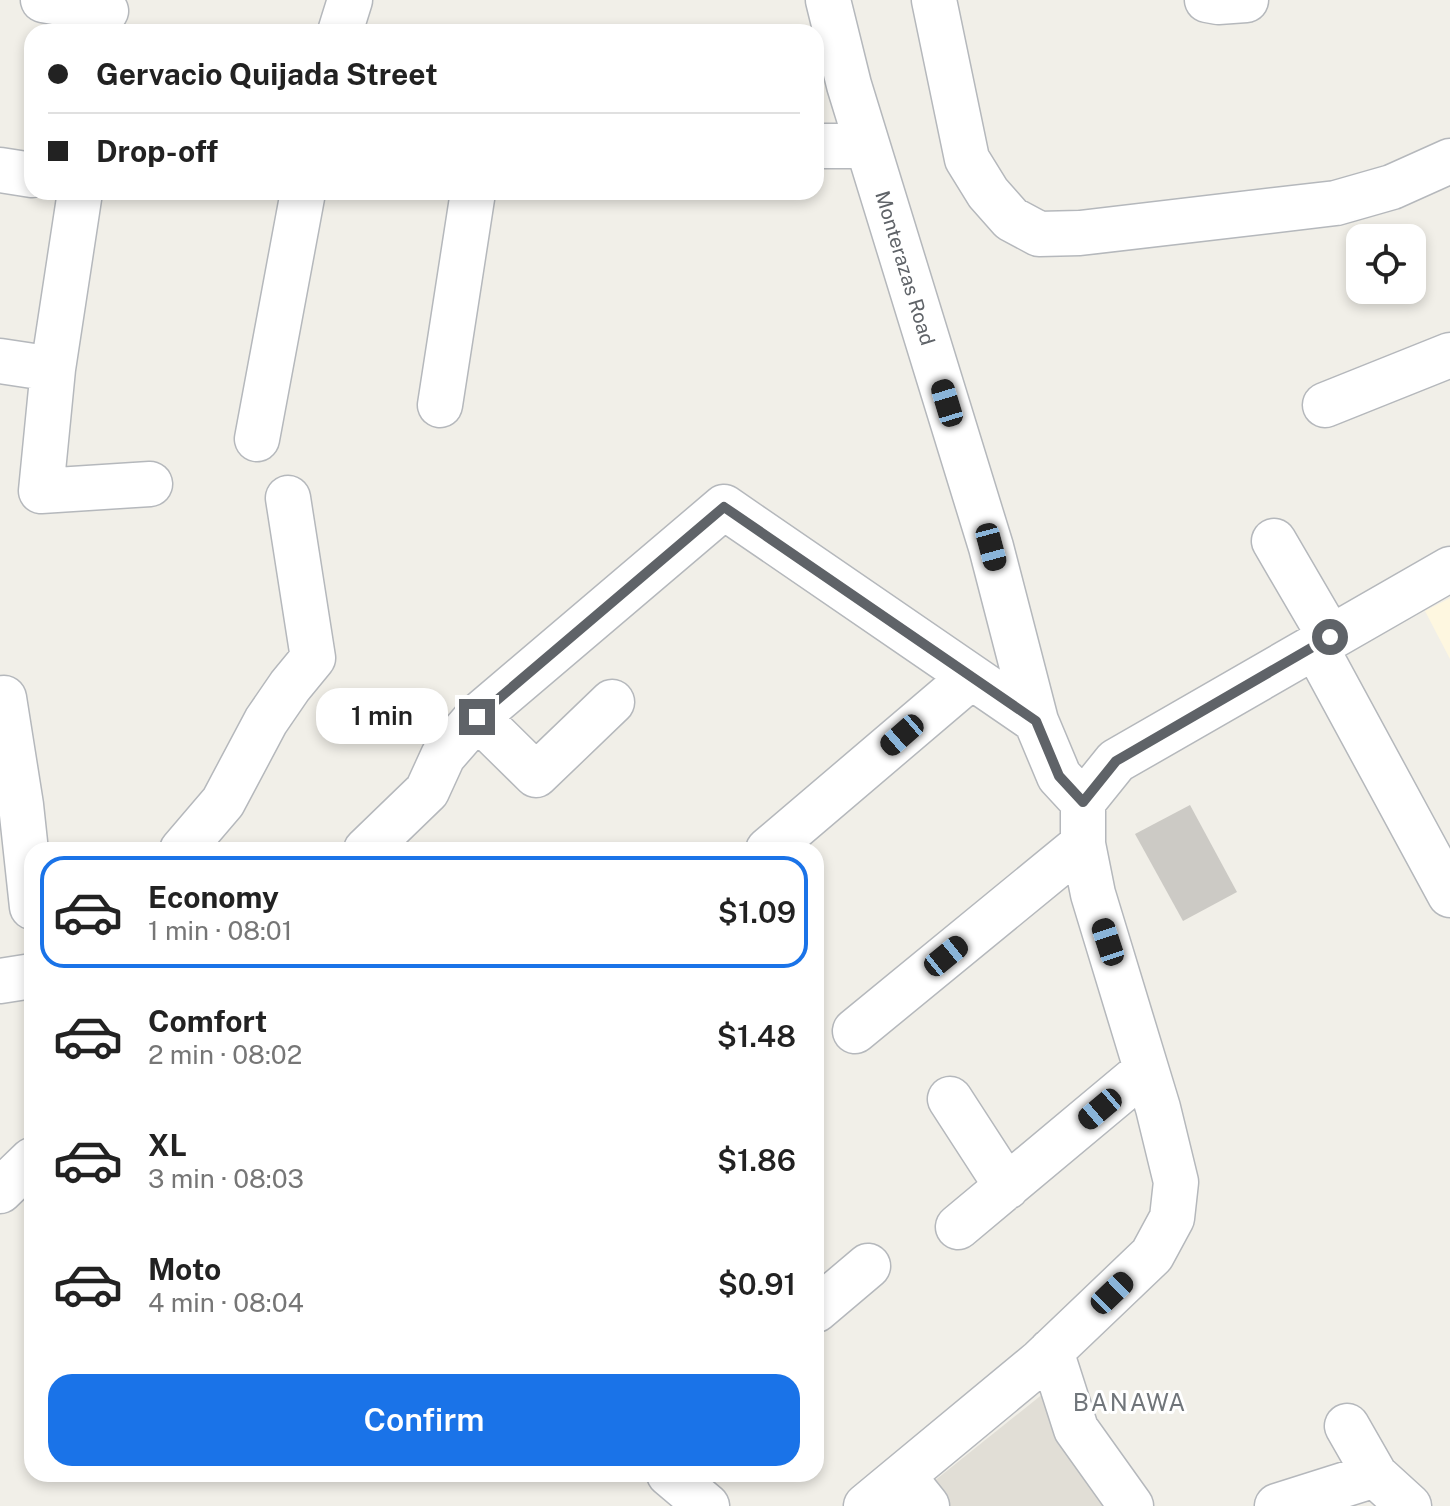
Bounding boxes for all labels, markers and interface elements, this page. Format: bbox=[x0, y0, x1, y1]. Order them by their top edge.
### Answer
text: Gervacio Quijada Street bbox=[96, 56, 438, 92]
text: Drop-off bbox=[96, 133, 218, 169]
street label: Monterazas Road bbox=[870, 188, 940, 348]
map controls bbox=[1346, 224, 1426, 304]
button: locate bbox=[1346, 224, 1426, 304]
car bbox=[929, 377, 965, 429]
car bbox=[973, 521, 1009, 573]
route start bbox=[1312, 619, 1348, 655]
callout: 1 min bbox=[317, 689, 449, 745]
route end bbox=[459, 699, 495, 735]
text: 1 min bbox=[351, 700, 413, 731]
car bbox=[876, 710, 928, 760]
icon: car bbox=[52, 876, 124, 948]
text: Economy bbox=[148, 879, 279, 915]
text: $1.09 bbox=[718, 894, 796, 930]
text: 1 min · 08:01 bbox=[148, 915, 292, 946]
car bbox=[1089, 915, 1127, 969]
car bbox=[920, 932, 972, 980]
icon: car bbox=[52, 1000, 124, 1072]
text: Comfort bbox=[148, 1003, 267, 1039]
text: $1.48 bbox=[717, 1018, 796, 1054]
text: 2 min · 08:02 bbox=[148, 1039, 302, 1070]
car bbox=[1074, 1084, 1126, 1134]
icon: car bbox=[52, 1124, 124, 1196]
text: XL bbox=[148, 1127, 187, 1163]
text: $1.86 bbox=[717, 1142, 796, 1178]
text: 3 min · 08:03 bbox=[148, 1163, 304, 1194]
icon: car bbox=[52, 1248, 124, 1320]
text: Moto bbox=[148, 1251, 221, 1287]
text: $0.91 bbox=[718, 1266, 796, 1302]
car bbox=[1086, 1268, 1138, 1318]
text: 4 min · 08:04 bbox=[148, 1287, 304, 1318]
button: Confirm bbox=[48, 1374, 800, 1466]
district label: BANAWA bbox=[1073, 1388, 1187, 1416]

